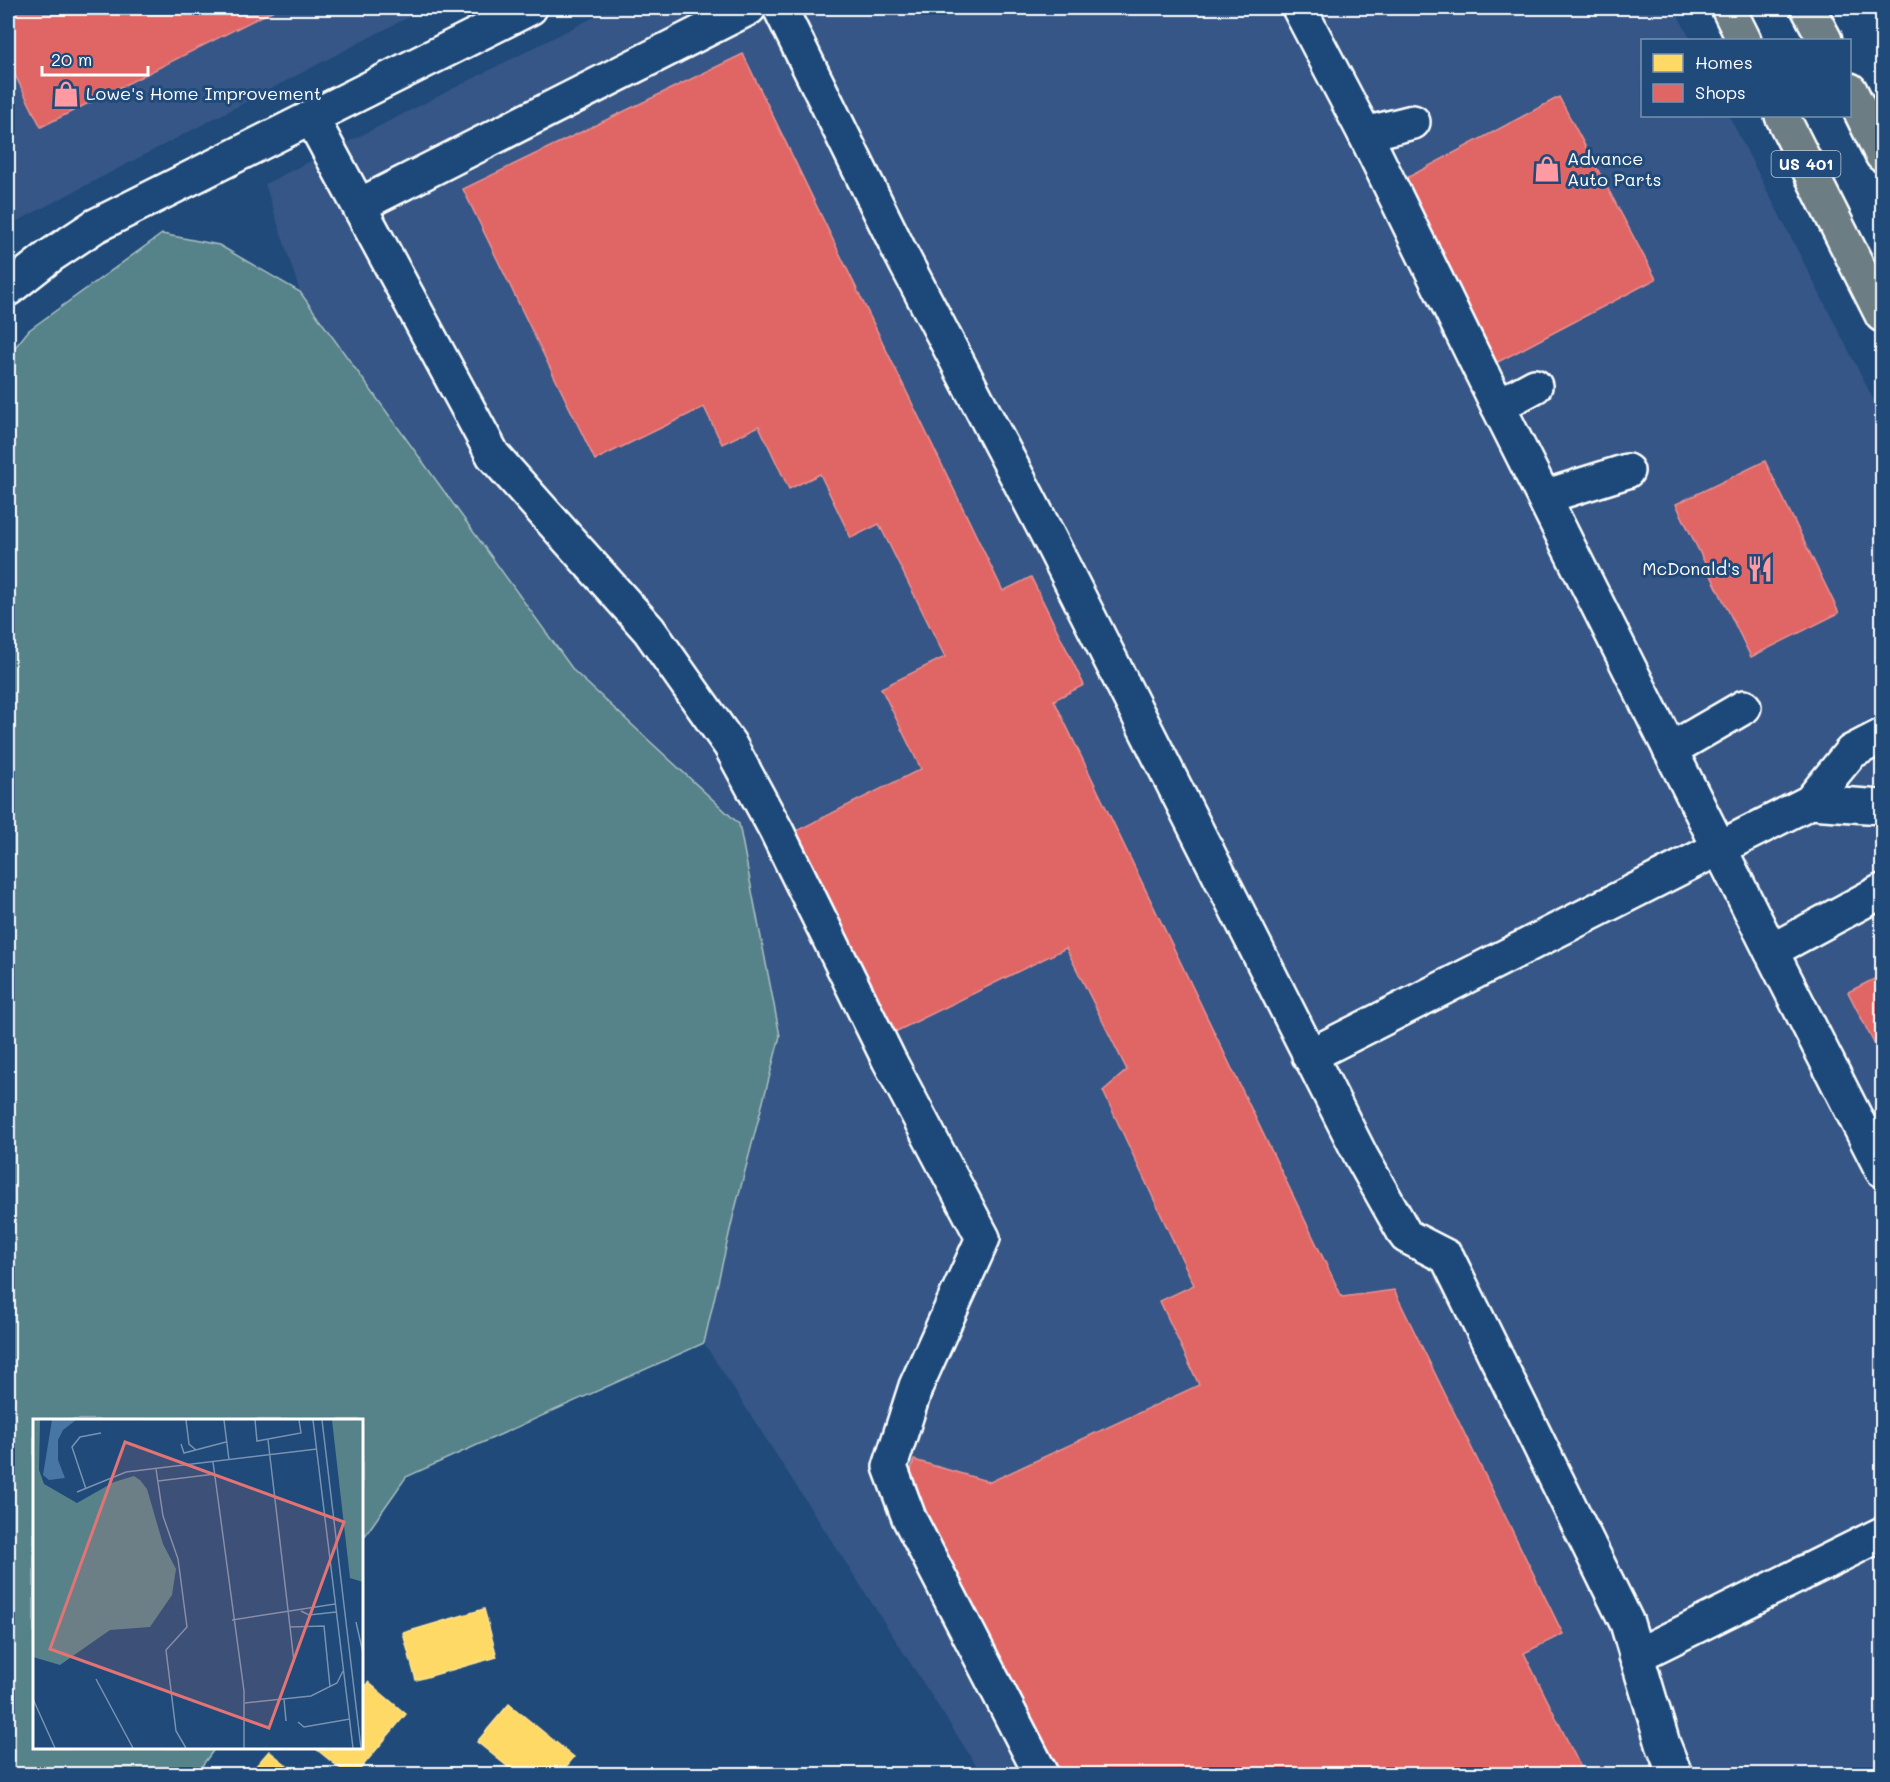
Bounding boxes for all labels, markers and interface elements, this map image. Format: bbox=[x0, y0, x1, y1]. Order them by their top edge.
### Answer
scale bar bbox=[42, 39, 148, 77]
legend bbox=[1641, 39, 1851, 117]
text: 20 m bbox=[51, 47, 92, 71]
text: Homes bbox=[1695, 50, 1753, 74]
shop icon: Lowe's Home Improvement bbox=[51, 79, 81, 109]
text: Shops bbox=[1695, 80, 1746, 104]
place label: Lowe's Home Improvement bbox=[86, 81, 322, 105]
place label: Advance Auto Parts bbox=[1567, 146, 1662, 191]
road number: US 401 bbox=[1772, 151, 1840, 177]
shop icon: Advance Auto Parts bbox=[1532, 154, 1562, 184]
restaurant icon: McDonald's bbox=[1745, 554, 1775, 584]
place label: McDonald's bbox=[1642, 556, 1740, 580]
inset map bbox=[33, 1419, 363, 1749]

